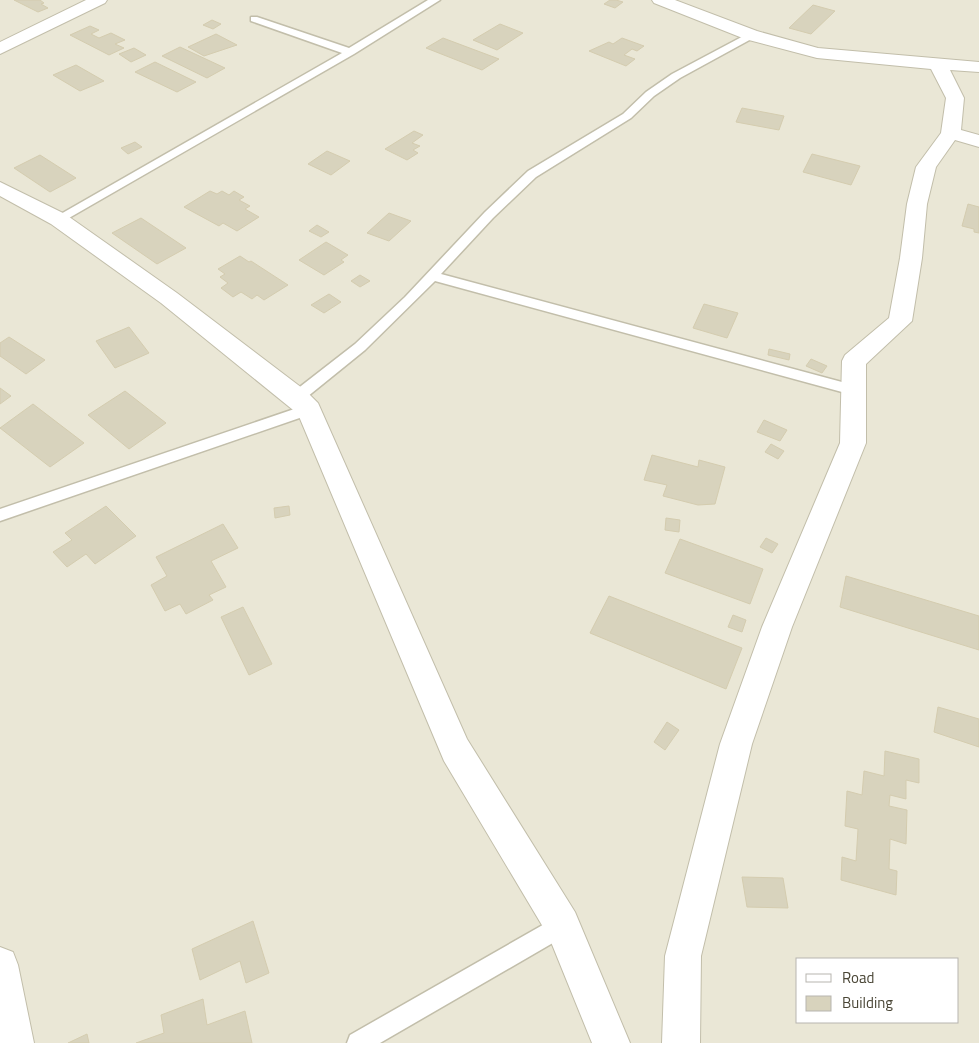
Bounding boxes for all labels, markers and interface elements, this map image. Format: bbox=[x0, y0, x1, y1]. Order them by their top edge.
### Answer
legend bbox=[796, 958, 959, 1023]
text: Road bbox=[842, 966, 874, 989]
text: Building bbox=[842, 991, 893, 1014]

